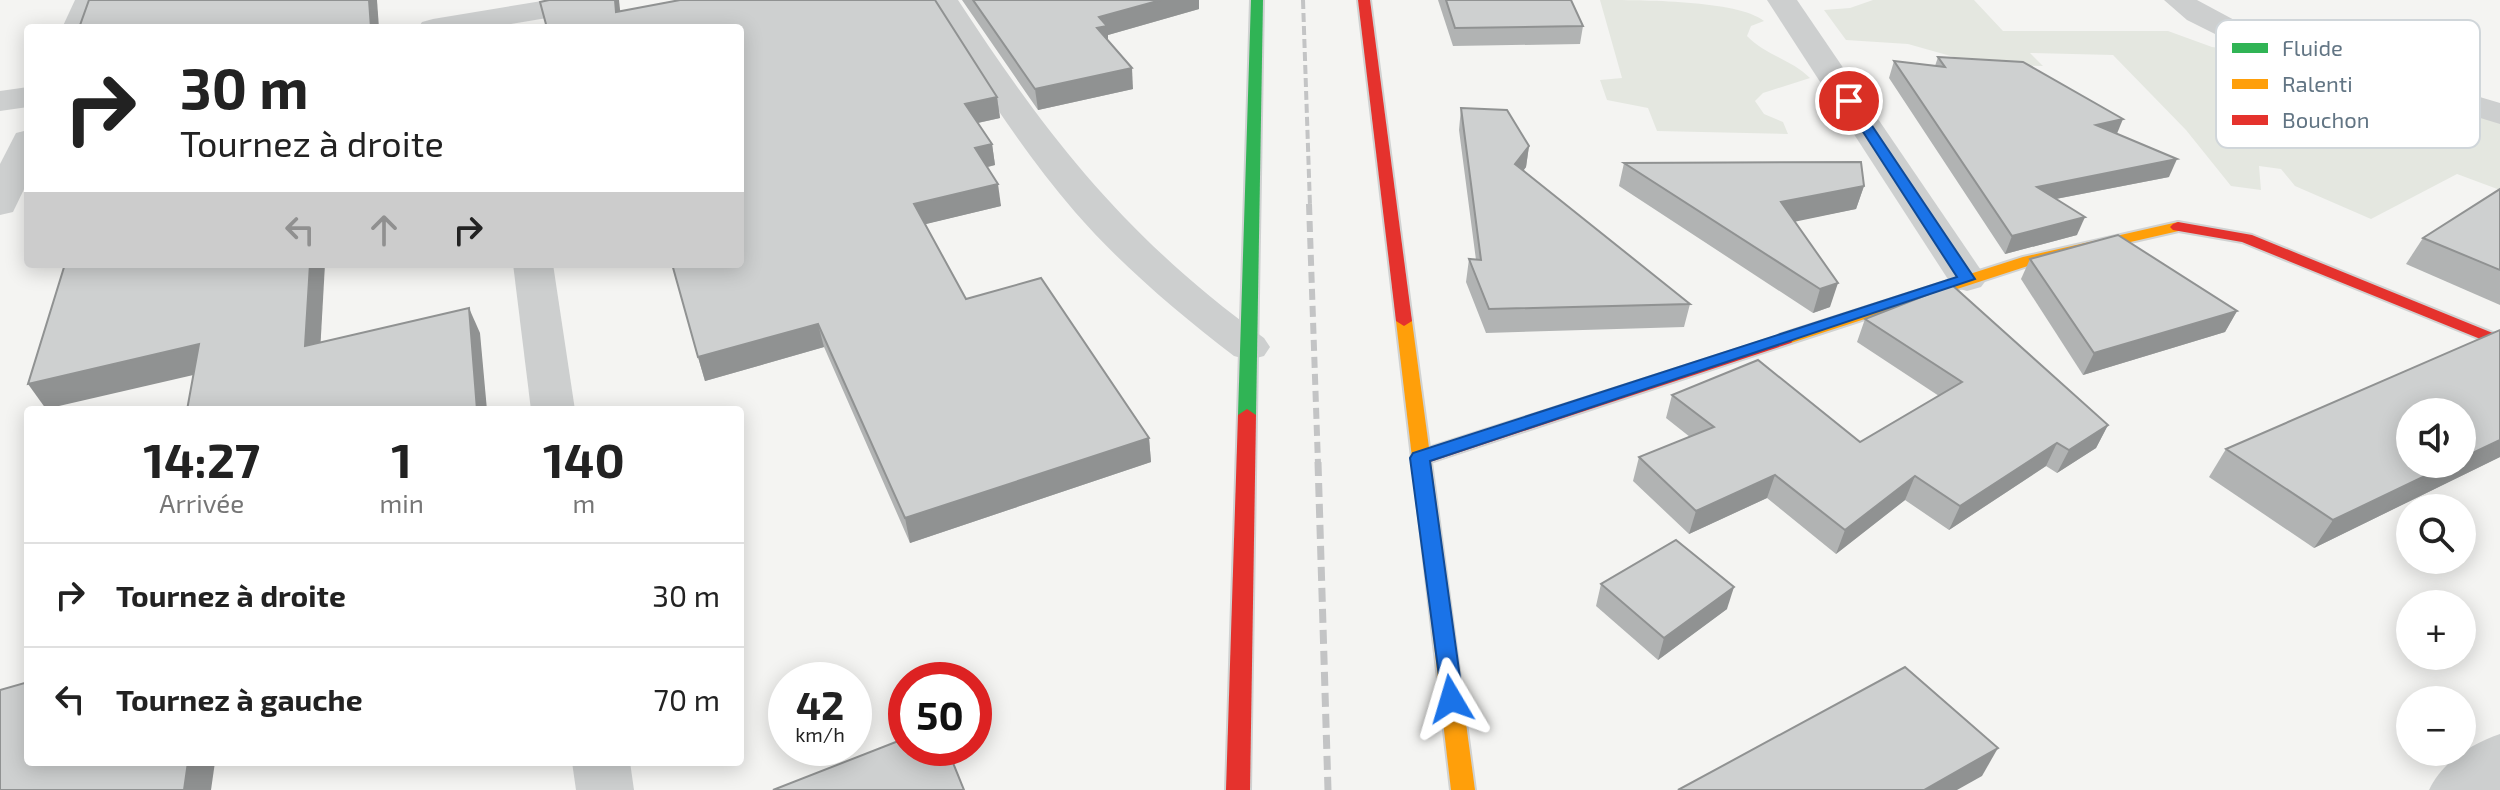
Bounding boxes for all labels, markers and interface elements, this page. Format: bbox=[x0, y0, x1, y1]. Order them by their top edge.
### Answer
legend bbox=[2216, 20, 2480, 148]
text: Fluide bbox=[2282, 34, 2343, 60]
text: 30 m bbox=[180, 53, 309, 120]
icon: right bbox=[48, 56, 152, 160]
pin bbox=[1815, 67, 1883, 135]
text: Ralenti bbox=[2282, 70, 2353, 96]
icon: arrive bbox=[1827, 79, 1871, 123]
text: Bouchon bbox=[2282, 106, 2370, 132]
text: Tournez à droite bbox=[180, 121, 444, 164]
icon: left bbox=[278, 208, 322, 252]
icon: ahead bbox=[362, 208, 406, 252]
icon: right bbox=[446, 208, 490, 252]
map controls bbox=[2396, 398, 2476, 766]
button: sound bbox=[2396, 398, 2476, 478]
text: 14:27 bbox=[143, 430, 260, 488]
text: 1 bbox=[391, 430, 412, 488]
text: 140 bbox=[543, 430, 625, 488]
text: Arrivée bbox=[159, 487, 244, 518]
text: min bbox=[379, 487, 424, 518]
text: m bbox=[572, 487, 595, 518]
button: search bbox=[2396, 494, 2476, 574]
icon: right bbox=[48, 573, 92, 617]
text: Tournez à droite bbox=[116, 577, 346, 613]
text: 30 m bbox=[652, 577, 720, 613]
button: + bbox=[2396, 590, 2476, 670]
position arrow bbox=[1409, 657, 1493, 741]
speed limit sign: 50 bbox=[888, 662, 992, 766]
icon: left bbox=[48, 677, 92, 721]
text: 42 bbox=[796, 680, 844, 728]
text: Tournez à gauche bbox=[116, 681, 363, 717]
text: 70 m bbox=[654, 681, 720, 717]
button: − bbox=[2396, 686, 2476, 766]
text: km/h bbox=[795, 722, 845, 746]

